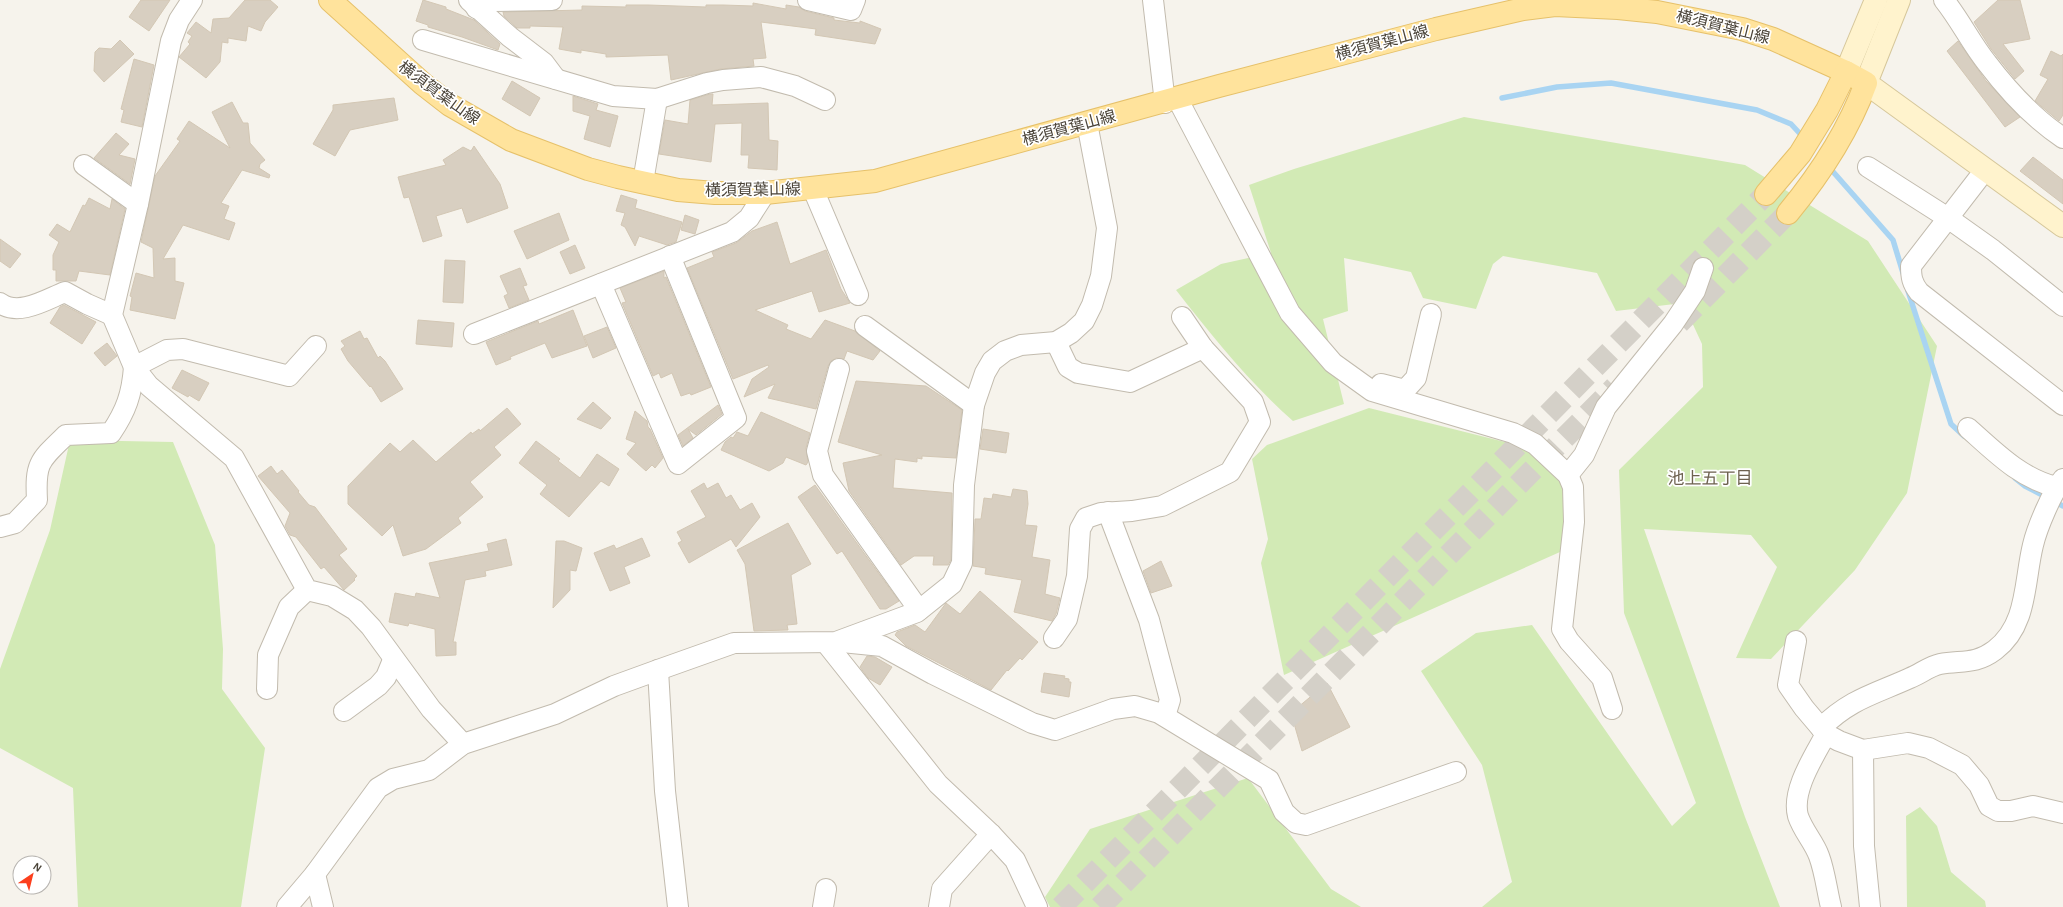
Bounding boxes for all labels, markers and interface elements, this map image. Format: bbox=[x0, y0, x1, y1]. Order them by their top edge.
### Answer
street label: 横須賀葉山線 bbox=[1674, 7, 1772, 46]
street label: 横須賀葉山線 bbox=[1333, 22, 1430, 63]
street label: 横須賀葉山線 bbox=[395, 58, 483, 128]
street label: 横須賀葉山線 bbox=[1020, 107, 1117, 148]
street label: 横須賀葉山線 bbox=[705, 180, 801, 199]
district label: 池上五丁目 bbox=[1668, 470, 1753, 487]
north arrow bbox=[12, 855, 52, 895]
text: N bbox=[31, 861, 44, 874]

